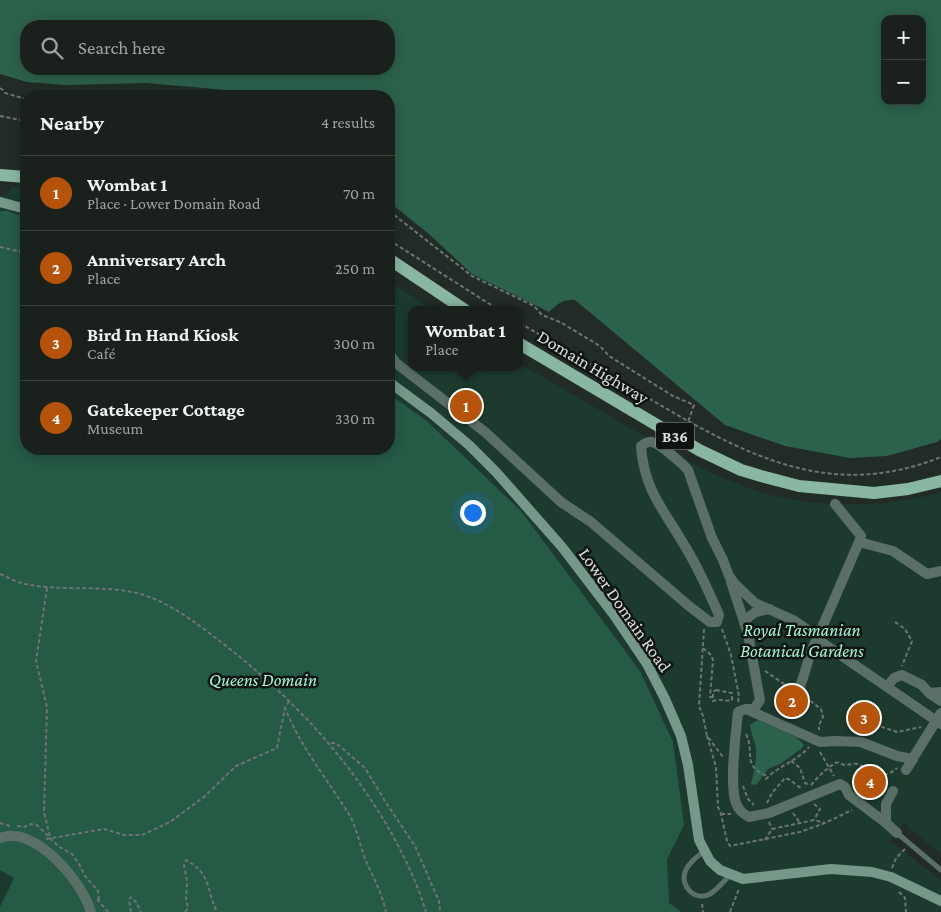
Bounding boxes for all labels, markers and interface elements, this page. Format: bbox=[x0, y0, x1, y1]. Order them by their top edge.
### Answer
map controls bbox=[881, 15, 926, 105]
button: + bbox=[881, 15, 926, 60]
search box bbox=[20, 20, 395, 75]
icon: search bbox=[38, 34, 66, 62]
text: Search here bbox=[78, 37, 165, 58]
button: − bbox=[881, 60, 926, 105]
text: Nearby bbox=[40, 111, 104, 135]
text: 4 results bbox=[321, 114, 375, 131]
text: Wombat 1 bbox=[87, 174, 167, 195]
text: 1 bbox=[53, 185, 59, 202]
text: 70 m bbox=[343, 185, 375, 202]
text: Place · Lower Domain Road bbox=[87, 195, 260, 212]
text: Anniversary Arch bbox=[87, 249, 226, 270]
text: 2 bbox=[52, 260, 60, 277]
text: 250 m bbox=[335, 260, 375, 277]
text: Place bbox=[87, 270, 120, 287]
popup bbox=[408, 306, 523, 371]
text: Wombat 1 bbox=[425, 320, 506, 341]
text: Bird In Hand Kiosk bbox=[87, 324, 239, 345]
street label: Domain Highway bbox=[534, 326, 653, 408]
text: 3 bbox=[52, 335, 60, 352]
text: 300 m bbox=[333, 335, 375, 352]
text: Place bbox=[425, 341, 459, 358]
text: Café bbox=[87, 345, 115, 362]
pin: 1 bbox=[450, 387, 482, 425]
text: Gatekeeper Cottage bbox=[87, 399, 245, 420]
text: 4 bbox=[52, 410, 60, 427]
text: 330 m bbox=[335, 410, 375, 427]
text: Museum bbox=[87, 420, 143, 437]
road number: B36 bbox=[656, 422, 694, 450]
your location bbox=[460, 500, 486, 526]
street label: Lower Domain Road bbox=[575, 544, 676, 676]
park label: Royal Tasmanian Botanical Gardens bbox=[740, 620, 864, 661]
park label: Queens Domain bbox=[209, 670, 317, 690]
pin: 2 bbox=[776, 682, 808, 720]
pin: 3 bbox=[848, 699, 880, 737]
pin: 4 bbox=[854, 763, 886, 801]

